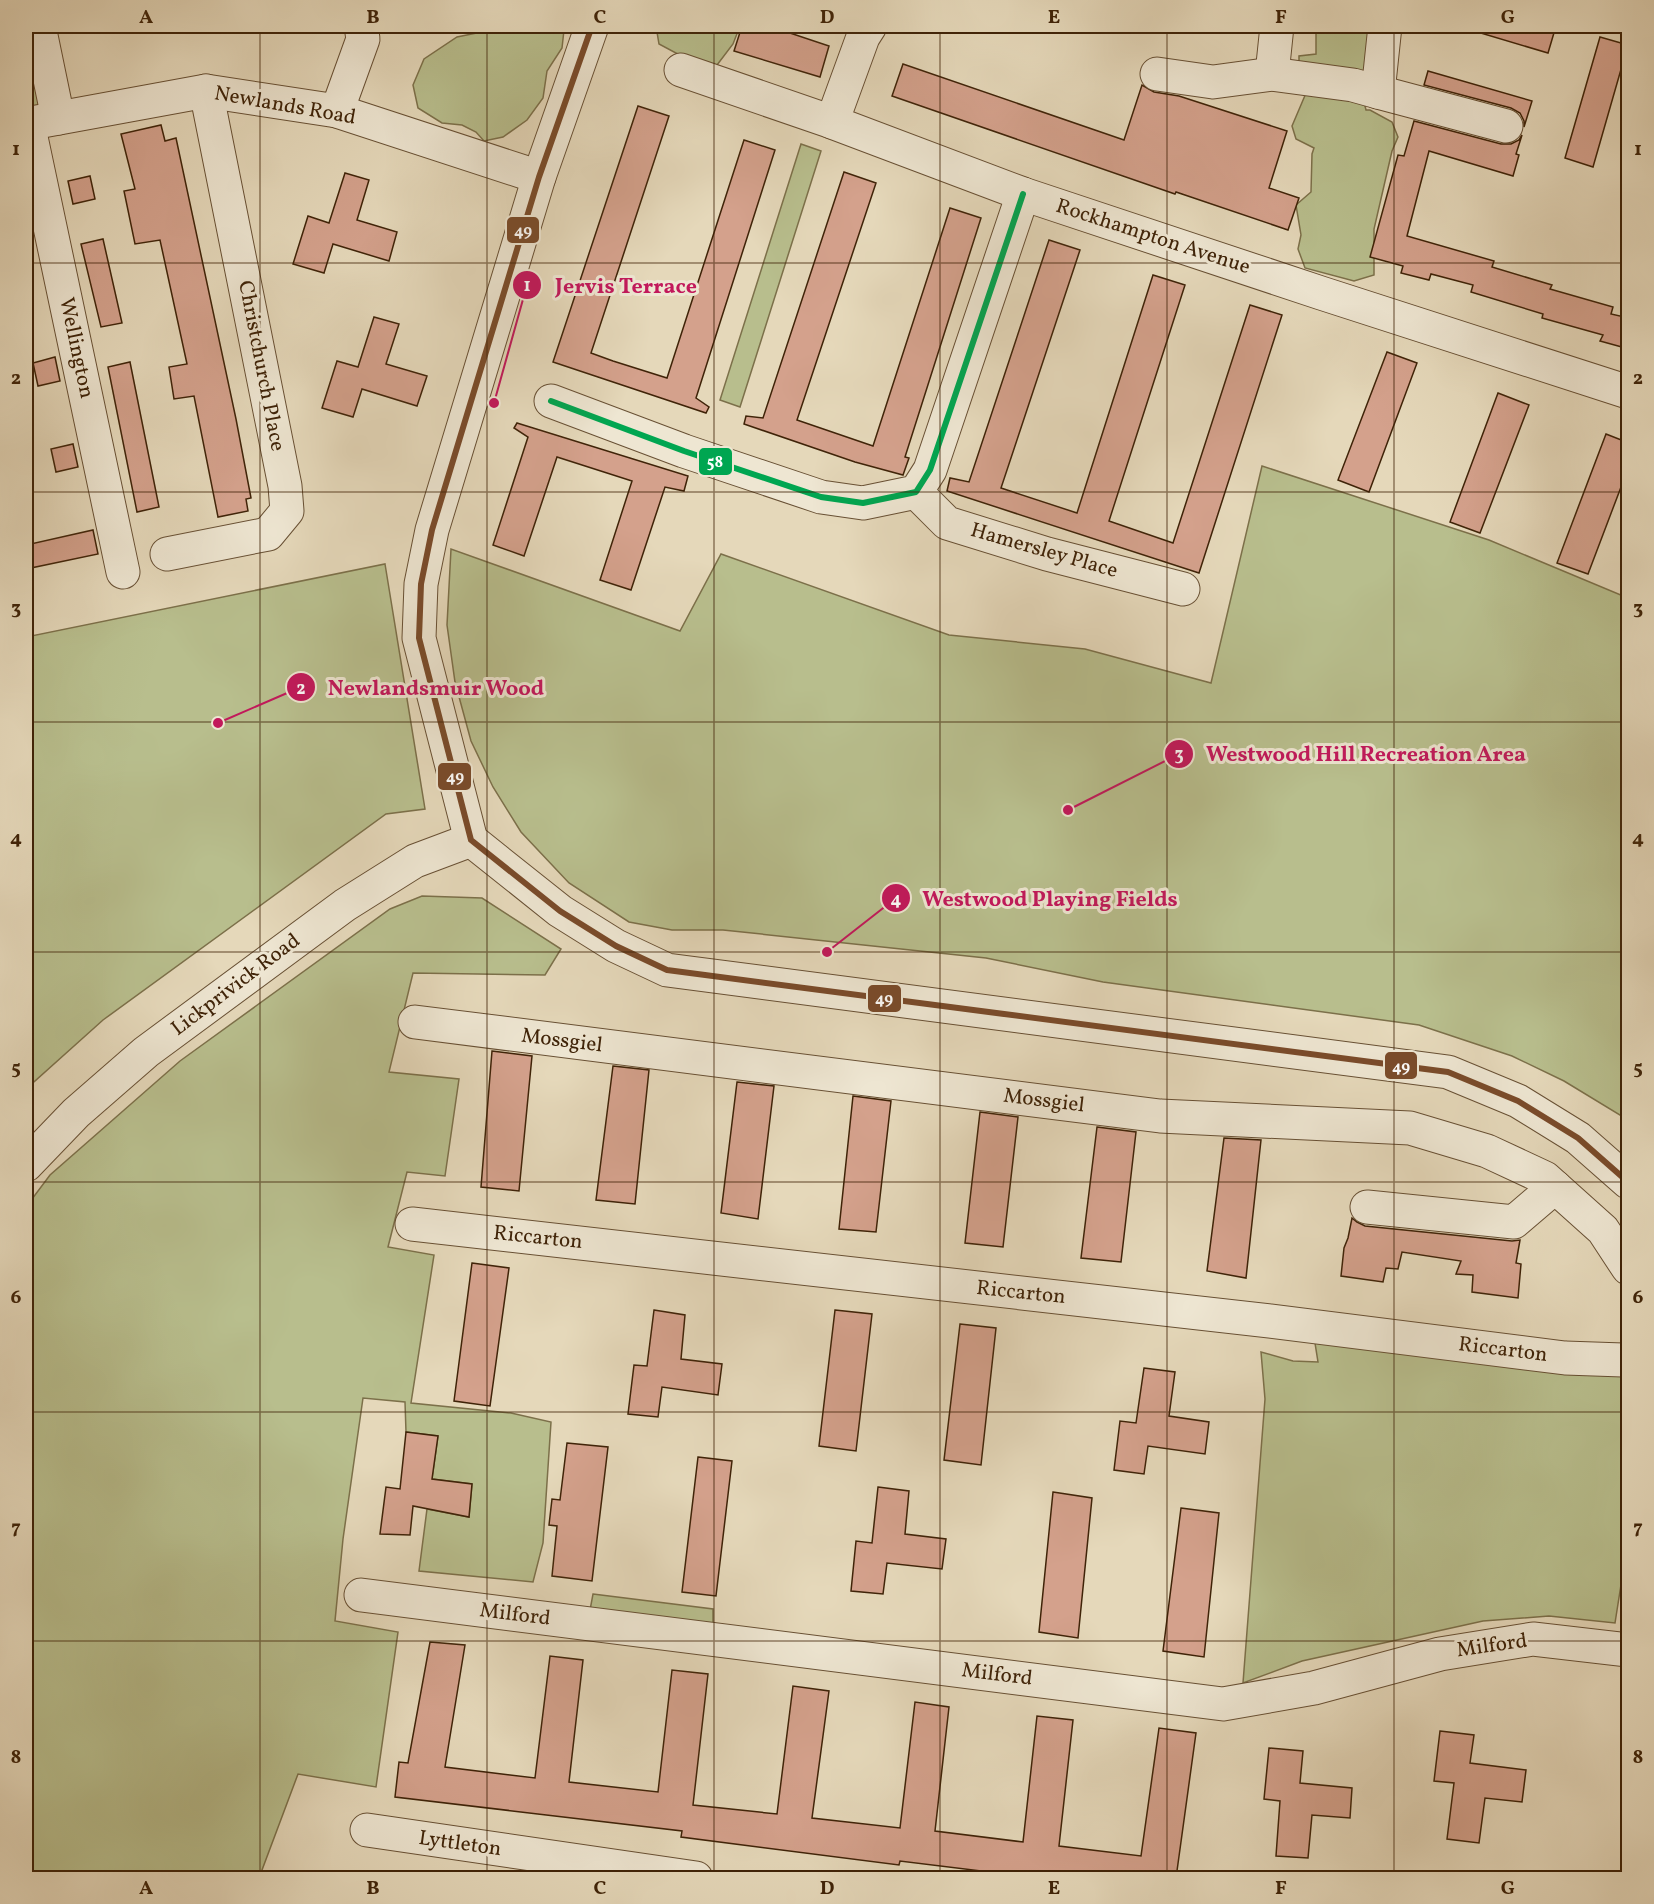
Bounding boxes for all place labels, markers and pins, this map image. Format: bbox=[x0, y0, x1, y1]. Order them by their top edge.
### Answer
callout: Jervis Terrace bbox=[512, 265, 709, 305]
callout: Newlandsmuir Wood bbox=[286, 667, 557, 707]
callout: Westwood Hill Recreation Area bbox=[1164, 734, 1538, 774]
callout: Westwood Playing Fields bbox=[881, 878, 1190, 918]

